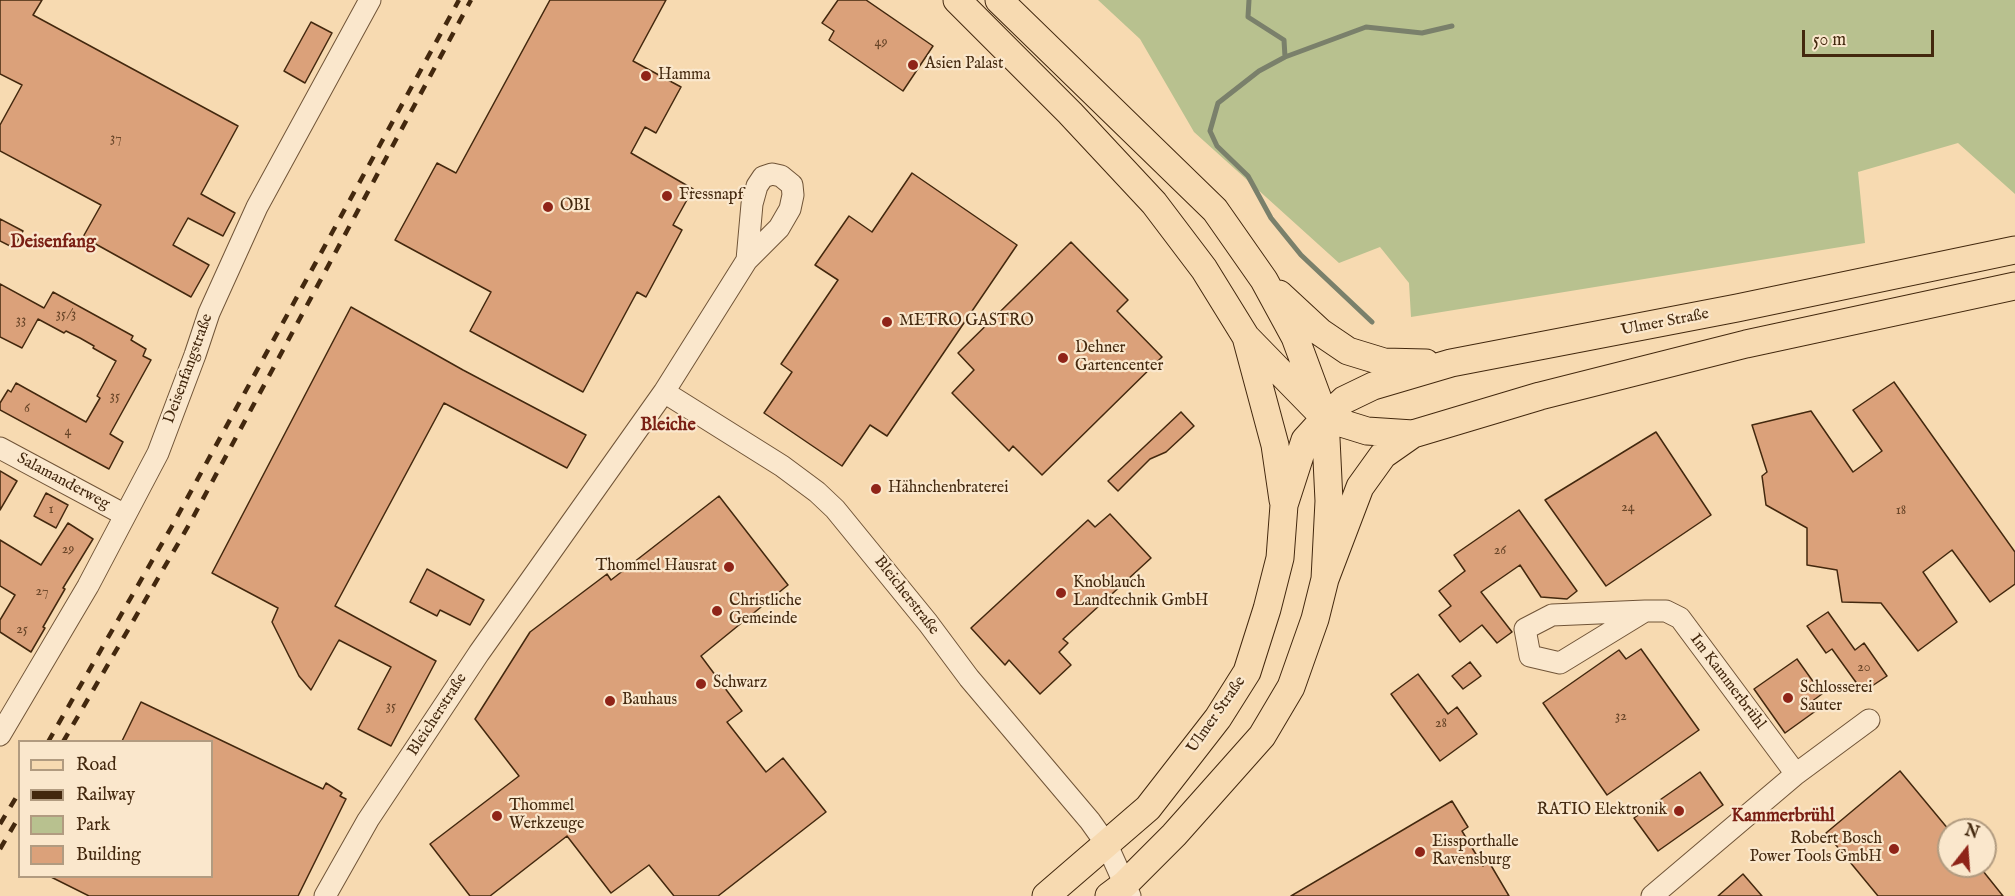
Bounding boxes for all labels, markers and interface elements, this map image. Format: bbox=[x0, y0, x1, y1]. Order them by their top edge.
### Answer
scale bar bbox=[1805, 18, 1937, 56]
text: 50 m bbox=[1813, 29, 1846, 52]
house number: 49 bbox=[875, 35, 887, 51]
place label: Asien Palast bbox=[925, 55, 1003, 75]
marker: Asien Palast bbox=[906, 58, 920, 72]
place label: Hamma bbox=[658, 66, 710, 86]
marker: Hamma bbox=[639, 69, 653, 83]
house number: 37 bbox=[110, 131, 122, 147]
place label: Fressnapf bbox=[679, 186, 743, 206]
marker: Fressnapf bbox=[660, 189, 674, 203]
place label: OBI bbox=[560, 197, 590, 217]
marker: OBI bbox=[541, 200, 555, 214]
district label: Deisenfang bbox=[10, 232, 96, 254]
street label: Ulmer Straße bbox=[1619, 305, 1711, 341]
house number: 35/3 bbox=[56, 307, 76, 323]
street label: Deisenfangstraße bbox=[160, 312, 218, 426]
place label: METRO GASTRO bbox=[899, 312, 1034, 332]
house number: 33 bbox=[16, 313, 26, 329]
marker: METRO GASTRO bbox=[880, 315, 894, 329]
place label: Dehner Gartencenter bbox=[1075, 339, 1163, 377]
marker: Dehner Gartencenter bbox=[1056, 351, 1070, 365]
house number: 35 bbox=[110, 389, 120, 405]
house number: 6 bbox=[24, 401, 30, 417]
district label: Bleiche bbox=[640, 415, 696, 437]
house number: 4 bbox=[65, 424, 71, 440]
street label: Salamanderweg bbox=[13, 449, 113, 515]
place label: Hähnchenbraterei bbox=[888, 479, 1008, 499]
marker: Hähnchenbraterei bbox=[869, 482, 883, 496]
house number: 24 bbox=[1621, 500, 1635, 516]
house number: 1 bbox=[48, 502, 54, 518]
house number: 18 bbox=[1896, 503, 1906, 519]
house number: 29 bbox=[62, 542, 74, 558]
house number: 26 bbox=[1494, 543, 1506, 559]
street label: Bleicherstraße bbox=[869, 553, 943, 639]
place label: Thommel Hausrat bbox=[595, 557, 717, 577]
marker: Thommel Hausrat bbox=[722, 560, 736, 574]
place label: Knoblauch Landtechnik GmbH bbox=[1073, 574, 1208, 612]
house number: 27 bbox=[36, 584, 48, 600]
marker: Knoblauch Landtechnik GmbH bbox=[1054, 586, 1068, 600]
place label: Christliche Gemeinde bbox=[729, 592, 802, 630]
marker: Christliche Gemeinde bbox=[710, 604, 724, 618]
house number: 25 bbox=[16, 622, 28, 638]
street label: Im Kammerbrühl bbox=[1685, 630, 1769, 734]
house number: 20 bbox=[1857, 660, 1871, 676]
street label: Bleicherstraße bbox=[404, 670, 472, 760]
street label: Ulmer Straße bbox=[1184, 673, 1250, 757]
place label: Schwarz bbox=[713, 674, 767, 694]
marker: Schwarz bbox=[694, 677, 708, 691]
place label: Schlosserei Sauter bbox=[1800, 679, 1873, 717]
place label: Bauhaus bbox=[622, 691, 677, 711]
marker: Schlosserei Sauter bbox=[1781, 691, 1795, 705]
marker: Bauhaus bbox=[603, 694, 617, 708]
house number: 35 bbox=[386, 699, 396, 715]
house number: 32 bbox=[1615, 709, 1627, 725]
house number: 28 bbox=[1435, 716, 1447, 732]
legend bbox=[18, 740, 213, 878]
text: Road bbox=[76, 754, 117, 777]
text: Railway bbox=[76, 784, 135, 807]
place label: Thommel Werkzeuge bbox=[509, 797, 584, 835]
place label: RATIO Elektronik bbox=[1537, 801, 1667, 821]
marker: RATIO Elektronik bbox=[1672, 804, 1686, 818]
district label: Kammerbrühl bbox=[1731, 806, 1835, 828]
marker: Thommel Werkzeuge bbox=[490, 809, 504, 823]
text: Park bbox=[76, 814, 110, 837]
north arrow bbox=[1937, 818, 1997, 878]
text: N bbox=[1962, 821, 1981, 844]
place label: Robert Bosch Power Tools GmbH bbox=[1749, 830, 1882, 868]
place label: Eissporthalle Ravensburg bbox=[1432, 833, 1519, 871]
marker: Robert Bosch Power Tools GmbH bbox=[1887, 842, 1901, 856]
text: Building bbox=[76, 844, 141, 867]
marker: Eissporthalle Ravensburg bbox=[1413, 845, 1427, 859]

